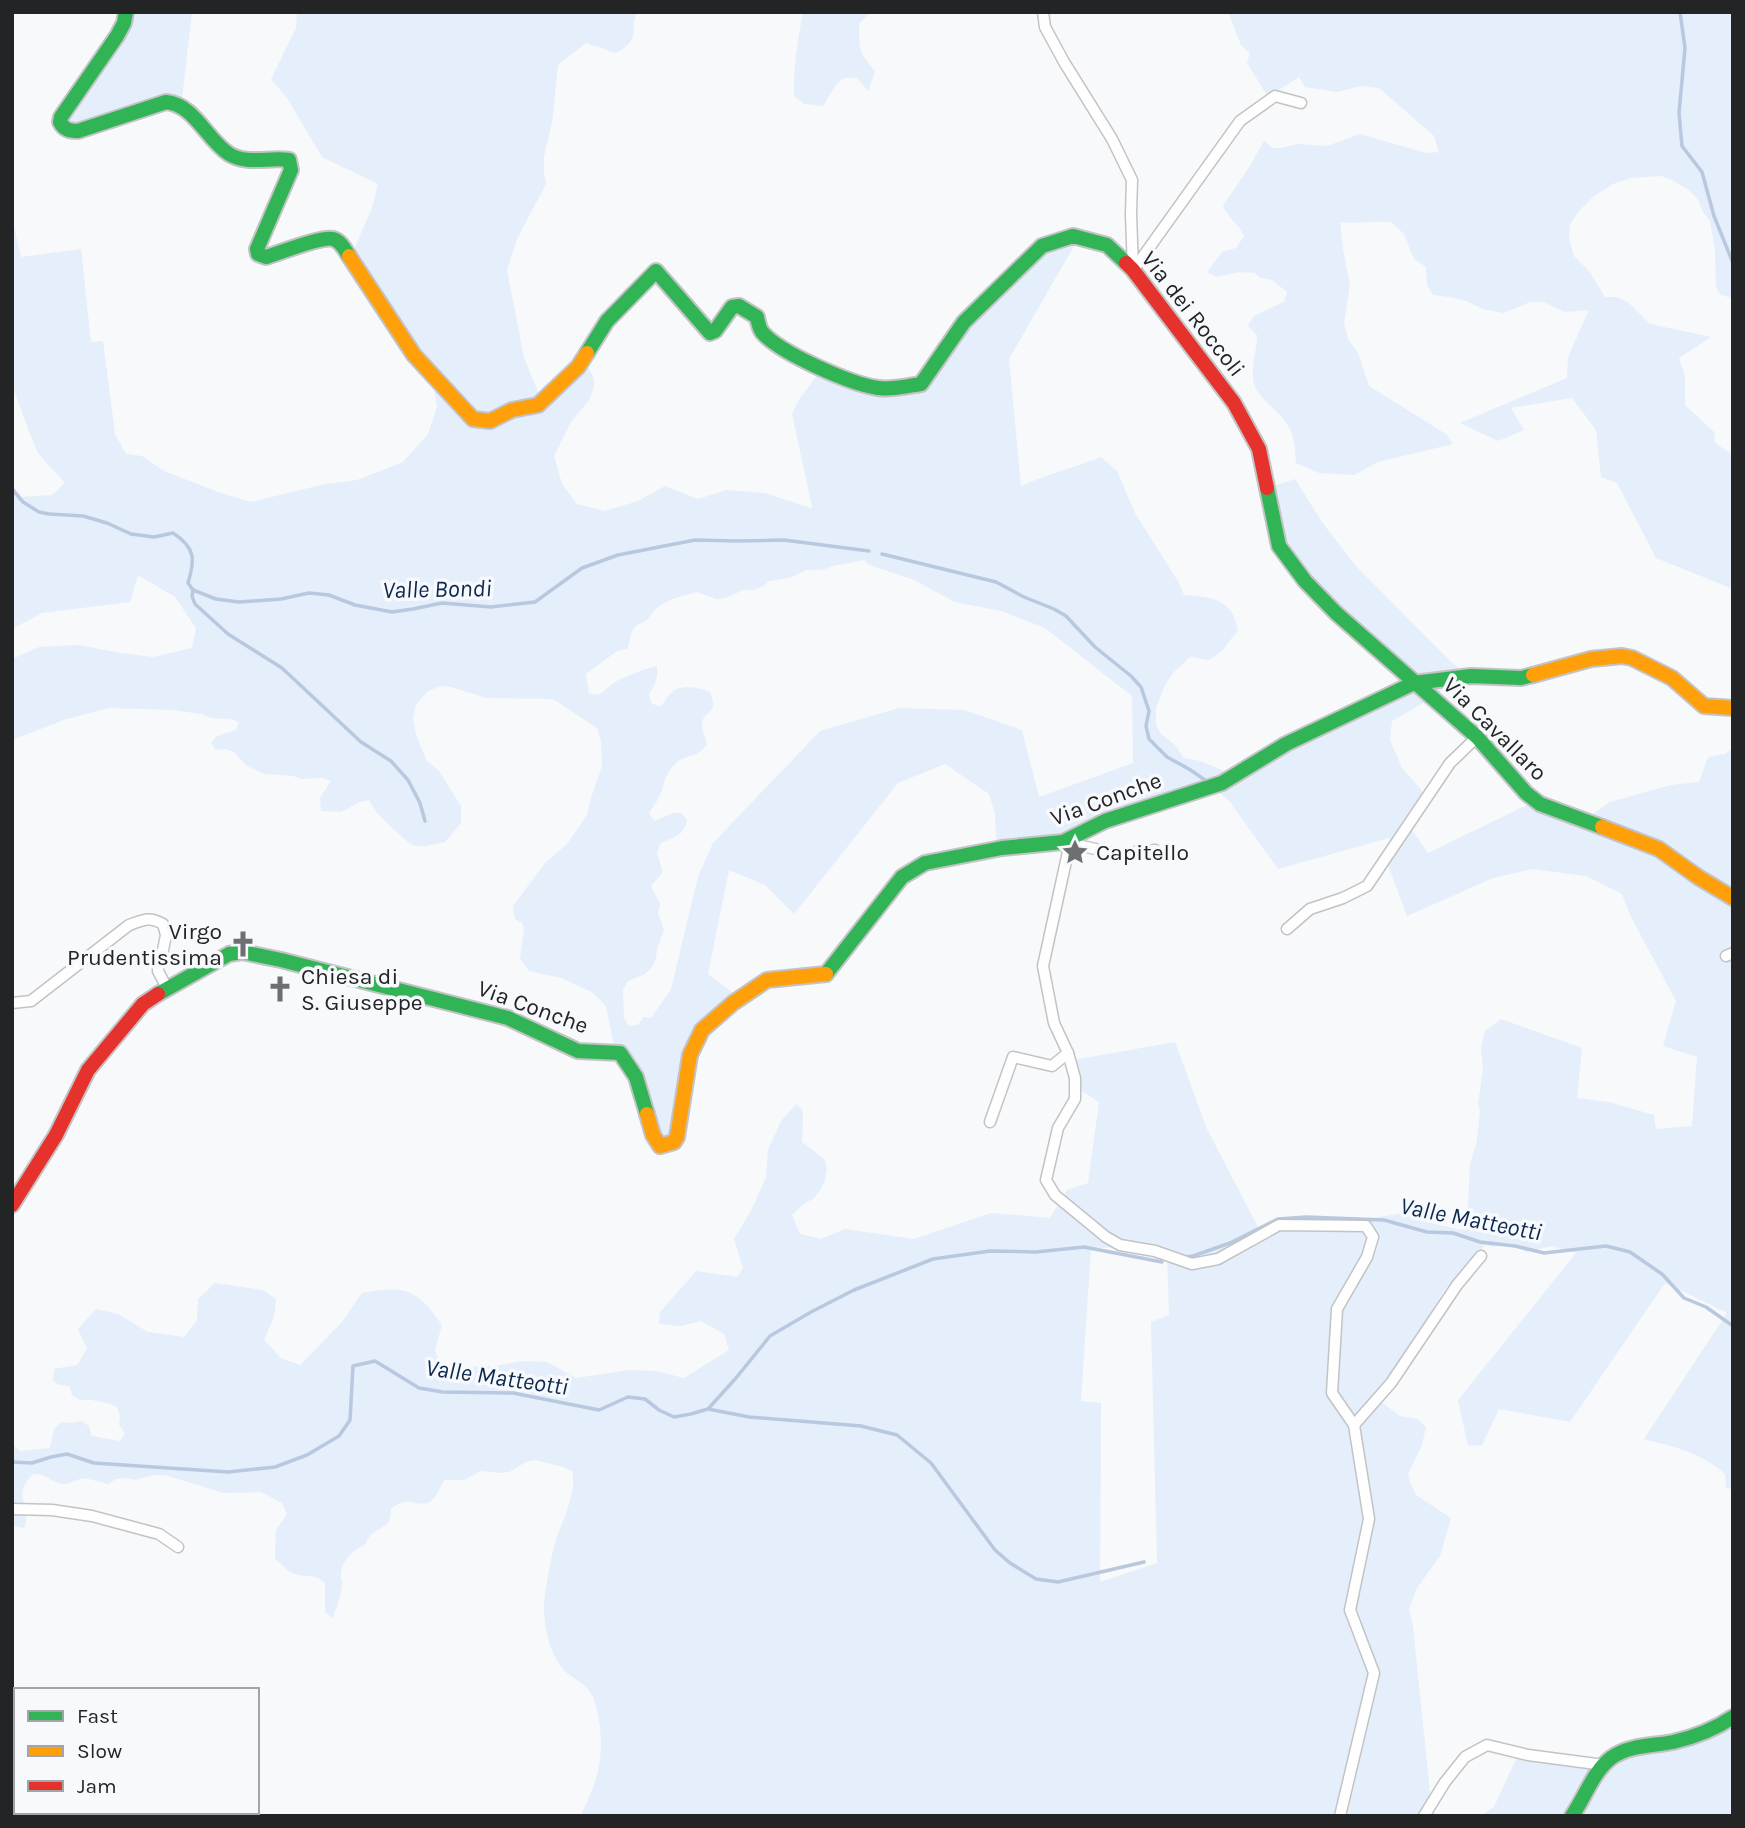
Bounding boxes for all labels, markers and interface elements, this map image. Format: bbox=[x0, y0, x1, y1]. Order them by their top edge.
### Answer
street label: Via dei Roccoli bbox=[1136, 246, 1250, 382]
water label: Valle Bondi bbox=[382, 574, 492, 604]
street label: Via Cavallaro bbox=[1438, 672, 1552, 786]
street label: Via Conche bbox=[1047, 766, 1165, 832]
place icon: Capitello bbox=[1060, 837, 1090, 867]
place label: Capitello bbox=[1096, 839, 1189, 866]
place label: Virgo Prudentissima bbox=[67, 918, 222, 971]
church icon: Virgo Prudentissima bbox=[228, 929, 258, 959]
place label: Chiesa di S. Giuseppe bbox=[301, 963, 423, 1016]
church icon: Chiesa di S. Giuseppe bbox=[265, 974, 295, 1004]
street label: Via Conche bbox=[474, 974, 592, 1040]
water label: Valle Matteotti bbox=[1398, 1192, 1544, 1246]
water label: Valle Matteotti bbox=[424, 1353, 570, 1401]
legend bbox=[14, 1688, 259, 1814]
text: Fast bbox=[77, 1704, 118, 1728]
text: Slow bbox=[77, 1739, 122, 1763]
text: Jam bbox=[77, 1774, 117, 1798]

